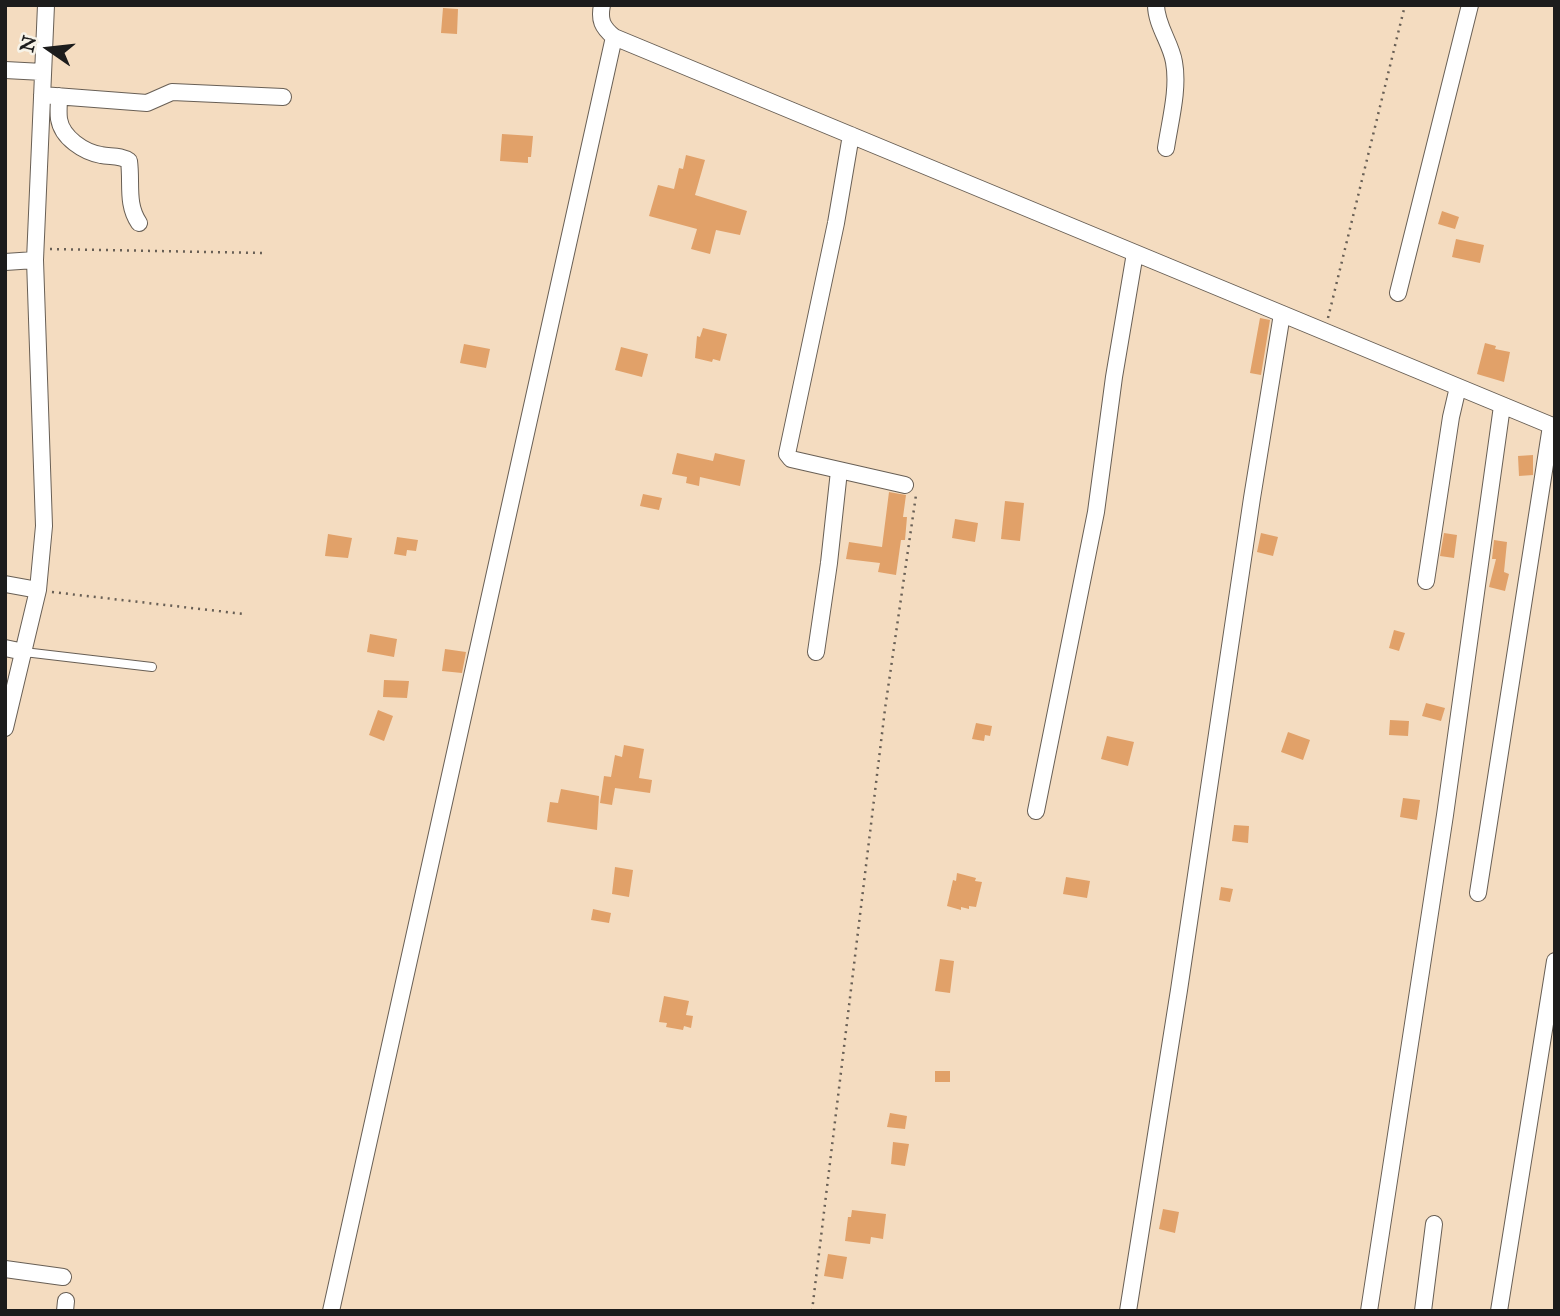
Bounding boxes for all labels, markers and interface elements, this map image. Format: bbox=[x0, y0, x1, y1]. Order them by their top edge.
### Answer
north arrow bbox=[14, 14, 84, 84]
text: N bbox=[15, 33, 41, 54]

